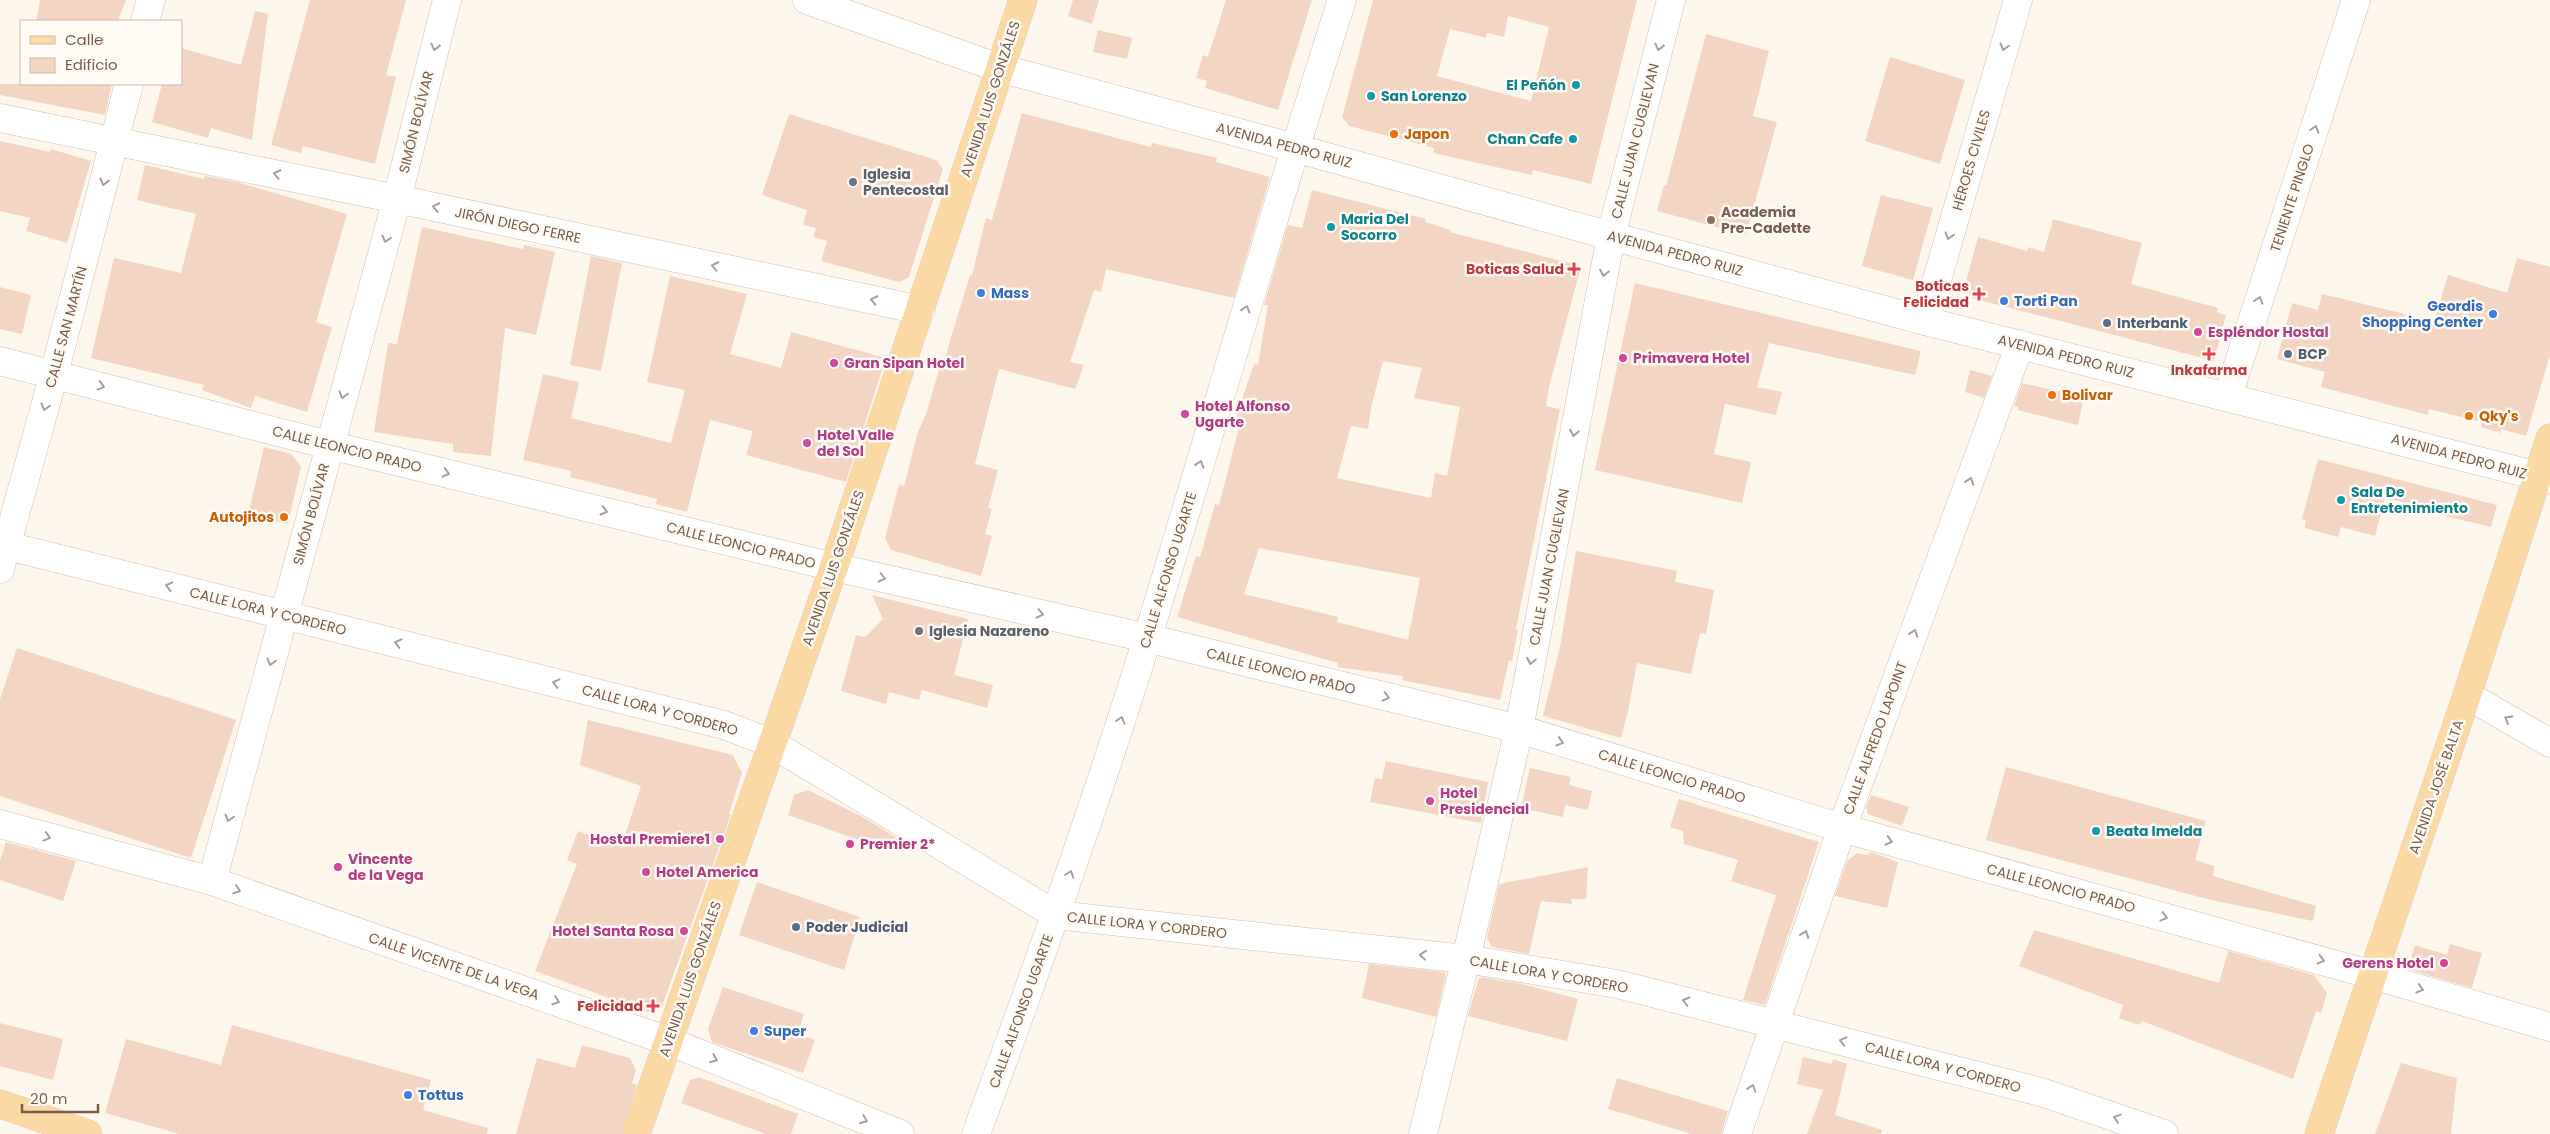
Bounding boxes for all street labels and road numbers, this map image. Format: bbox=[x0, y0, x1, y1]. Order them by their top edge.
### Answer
street label: AVENIDA LUIS GONZÁLES bbox=[955, 18, 1025, 180]
street label: CALLE JUAN CUGLIEVAN bbox=[1606, 61, 1664, 221]
street label: SIMÓN BOLÍVAR bbox=[394, 69, 438, 175]
street label: HÉROES CIVILES bbox=[1947, 107, 1995, 213]
street label: AVENIDA PEDRO RUIZ bbox=[1214, 117, 1354, 173]
street label: TENIENTE PINGLO bbox=[2265, 141, 2319, 255]
street label: JIRÓN DIEGO FERRE bbox=[453, 202, 583, 248]
street label: AVENIDA PEDRO RUIZ bbox=[1605, 225, 1745, 281]
street label: CALLE SAN MARTÍN bbox=[40, 264, 92, 390]
street label: AVENIDA PEDRO RUIZ bbox=[1996, 329, 2136, 383]
street label: CALLE LEONCIO PRADO bbox=[270, 421, 424, 477]
street label: AVENIDA PEDRO RUIZ bbox=[2389, 428, 2529, 484]
street label: SIMÓN BOLÍVAR bbox=[288, 461, 334, 567]
street label: AVENIDA LUIS GONZÁLES bbox=[797, 487, 869, 649]
street label: CALLE JUAN CUGLIEVAN bbox=[1524, 487, 1574, 647]
street label: CALLE ALFONSO UGARTE bbox=[1135, 489, 1201, 651]
street label: CALLE LEONCIO PRADO bbox=[664, 517, 818, 573]
street label: CALLE LORA Y CORDERO bbox=[188, 582, 348, 640]
street label: CALLE LEONCIO PRADO bbox=[1204, 643, 1358, 699]
street label: CALLE ALFREDO LAPOINT bbox=[1838, 658, 1912, 817]
street label: CALLE LORA Y CORDERO bbox=[580, 680, 740, 740]
street label: AVENIDA JOSÉ BALTA bbox=[2404, 717, 2468, 857]
street label: CALLE LEONCIO PRADO bbox=[1596, 744, 1748, 808]
street label: CALLE LEONCIO PRADO bbox=[1984, 859, 2138, 917]
street label: AVENIDA LUIS GONZÁLES bbox=[654, 898, 726, 1060]
street label: CALLE LORA Y CORDERO bbox=[1066, 907, 1228, 943]
street label: CALLE VICENTE DE LA VEGA bbox=[366, 927, 542, 1005]
street label: CALLE ALFONSO UGARTE bbox=[984, 931, 1058, 1091]
street label: CALLE LORA Y CORDERO bbox=[1468, 950, 1630, 998]
street label: CALLE LORA Y CORDERO bbox=[1863, 1037, 2023, 1097]

